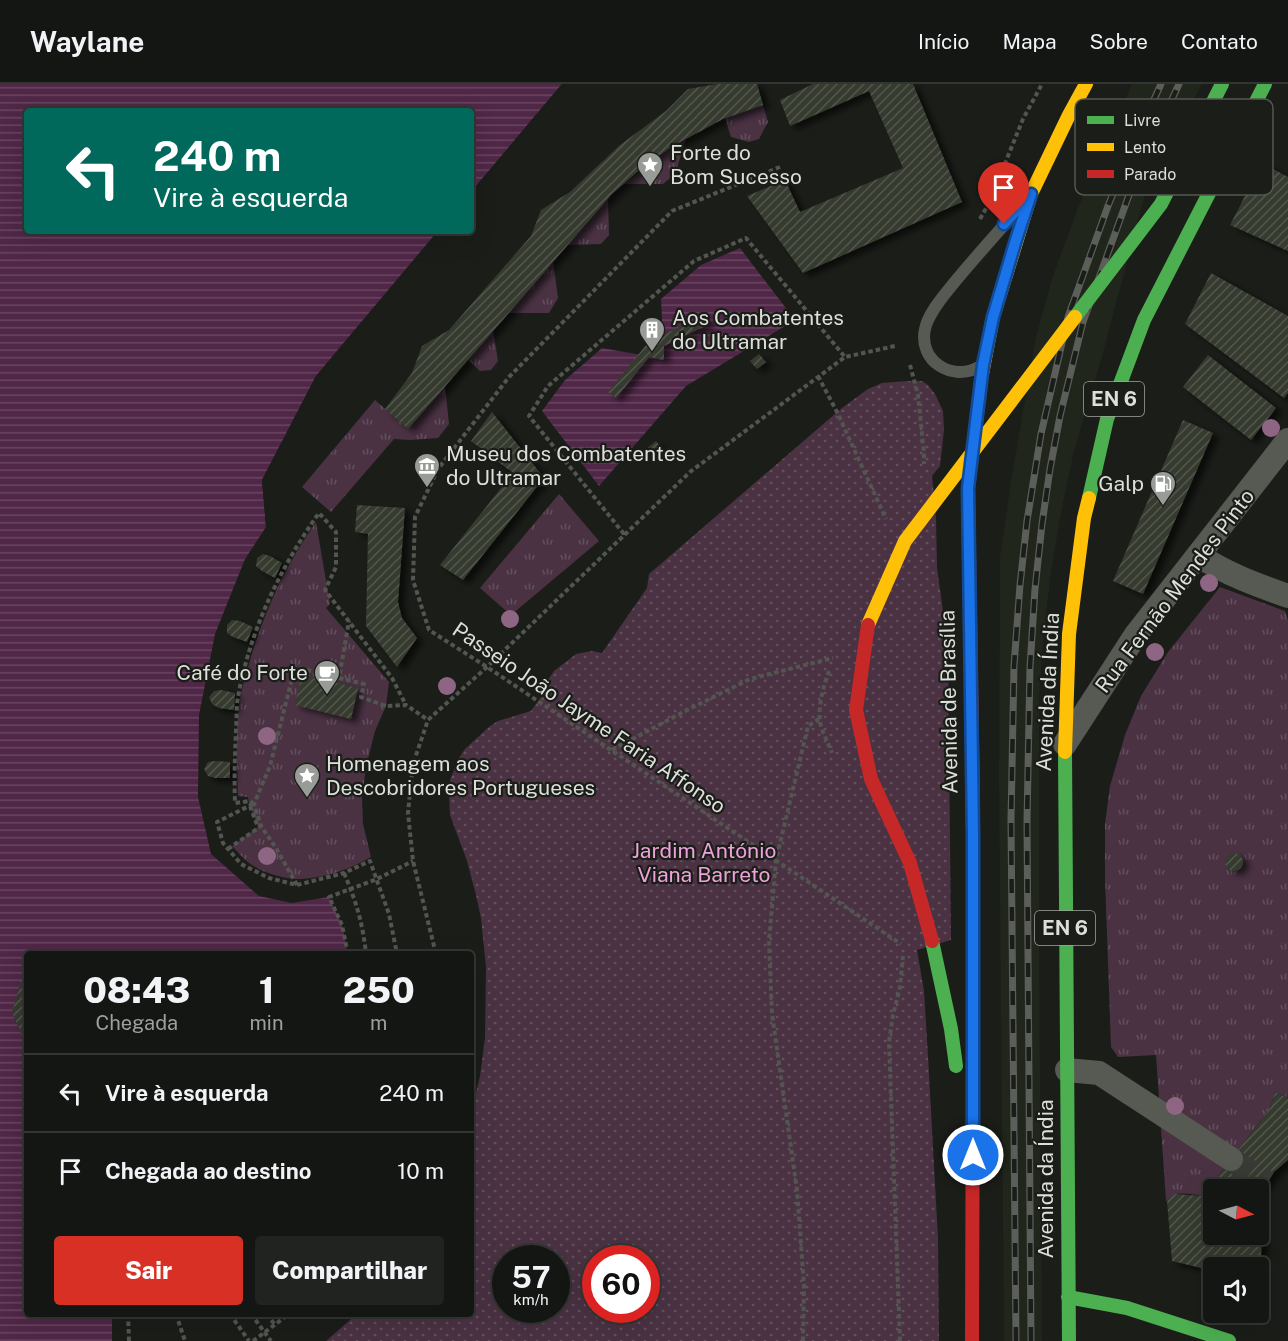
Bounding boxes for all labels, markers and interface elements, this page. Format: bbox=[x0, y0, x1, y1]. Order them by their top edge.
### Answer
text: Waylane bbox=[30, 25, 144, 58]
text: Início bbox=[918, 29, 969, 54]
text: Mapa bbox=[1002, 29, 1057, 54]
text: Sobre bbox=[1090, 29, 1148, 54]
text: Contato bbox=[1181, 29, 1258, 54]
legend bbox=[1075, 99, 1273, 195]
text: Livre bbox=[1124, 111, 1160, 130]
text: 240 m bbox=[153, 131, 281, 180]
icon: left bbox=[54, 132, 132, 210]
text: Lento bbox=[1124, 138, 1166, 157]
place label: Forte do Bom Sucesso bbox=[670, 140, 802, 189]
place icon: Forte do Bom Sucesso bbox=[635, 150, 665, 188]
pin bbox=[978, 162, 1029, 224]
text: Parado bbox=[1124, 165, 1176, 184]
icon: arrive bbox=[987, 171, 1020, 204]
text: Vire à esquerda bbox=[153, 181, 348, 213]
place label: Aos Combatentes do Ultramar bbox=[672, 305, 844, 354]
building icon: Aos Combatentes do Ultramar bbox=[637, 315, 667, 353]
road number: EN 6 bbox=[1084, 382, 1144, 416]
place label: Museu dos Combatentes do Ultramar bbox=[446, 441, 686, 490]
museum icon: Museu dos Combatentes do Ultramar bbox=[412, 451, 442, 489]
fuel station icon: Galp bbox=[1148, 469, 1178, 507]
place label: Galp bbox=[1098, 471, 1144, 496]
street label: Rua Fernão Mendes Pinto bbox=[1090, 484, 1259, 697]
street label: Avenida de Brasília bbox=[934, 610, 963, 794]
street label: Avenida da Índia bbox=[1031, 612, 1064, 772]
street label: Passeio João Jayme Faria Affonso bbox=[448, 617, 731, 819]
cafe icon: Café do Forte bbox=[312, 658, 342, 696]
place label: Café do Forte bbox=[177, 660, 308, 685]
place label: Homenagem aos Descobridores Portugueses bbox=[326, 751, 595, 800]
place icon: Homenagem aos Descobridores Portugueses bbox=[292, 761, 322, 799]
park label: Jardim António Viana Barreto bbox=[632, 838, 776, 887]
road number: EN 6 bbox=[1035, 911, 1095, 945]
text: 08:43 bbox=[83, 969, 190, 1011]
text: 1 bbox=[259, 969, 274, 1011]
text: 250 bbox=[343, 969, 415, 1011]
text: Chegada bbox=[95, 1011, 178, 1035]
text: min bbox=[250, 1011, 283, 1035]
text: m bbox=[370, 1011, 387, 1035]
icon: left bbox=[54, 1077, 87, 1110]
text: Vire à esquerda bbox=[105, 1080, 269, 1106]
text: 240 m bbox=[379, 1080, 444, 1106]
street label: Avenida da Índia bbox=[1033, 1100, 1058, 1258]
position arrow bbox=[941, 1123, 1005, 1187]
icon: arrive bbox=[54, 1155, 87, 1188]
text: Chegada ao destino bbox=[105, 1158, 311, 1184]
text: 10 m bbox=[397, 1158, 444, 1184]
north arrow bbox=[1203, 1179, 1269, 1245]
map controls bbox=[1203, 1179, 1269, 1323]
button: Sair bbox=[54, 1236, 243, 1305]
button: Compartilhar bbox=[255, 1236, 444, 1305]
speed limit sign: 60 bbox=[582, 1245, 660, 1323]
button: sound bbox=[1203, 1257, 1269, 1323]
text: 57 bbox=[511, 1259, 551, 1295]
text: km/h bbox=[513, 1291, 549, 1308]

